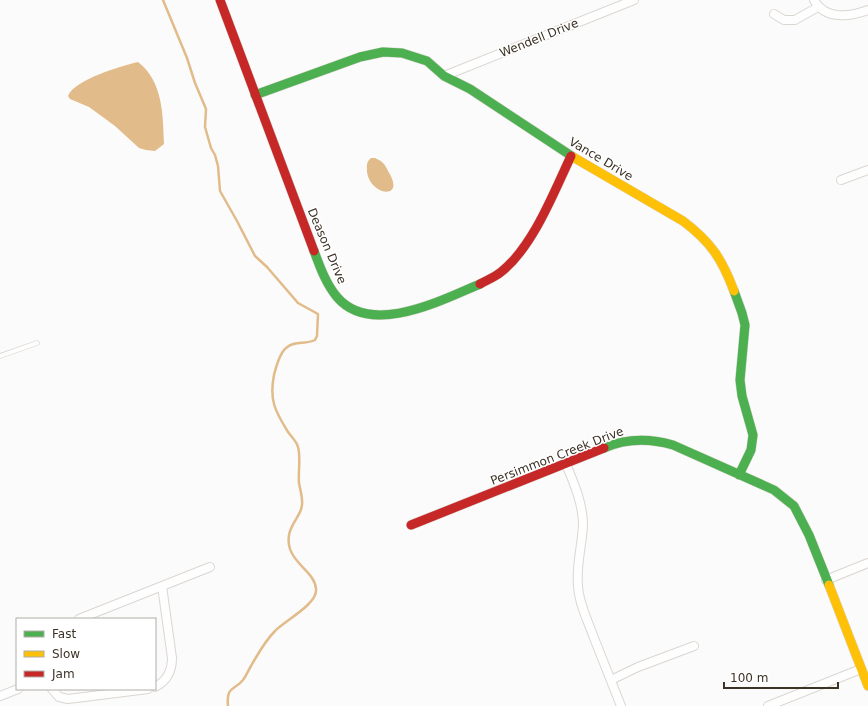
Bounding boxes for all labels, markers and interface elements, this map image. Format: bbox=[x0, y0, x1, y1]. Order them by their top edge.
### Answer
street label: Wendell Drive bbox=[498, 16, 580, 60]
street label: Vance Drive bbox=[567, 134, 635, 184]
street label: Deason Drive bbox=[305, 206, 349, 286]
street label: Persimmon Creek Drive bbox=[488, 424, 626, 488]
legend bbox=[16, 618, 156, 690]
text: Fast bbox=[52, 627, 76, 641]
text: Slow bbox=[52, 647, 80, 661]
scale bar bbox=[724, 664, 838, 690]
text: Jam bbox=[51, 667, 75, 681]
text: 100 m bbox=[730, 671, 768, 685]

